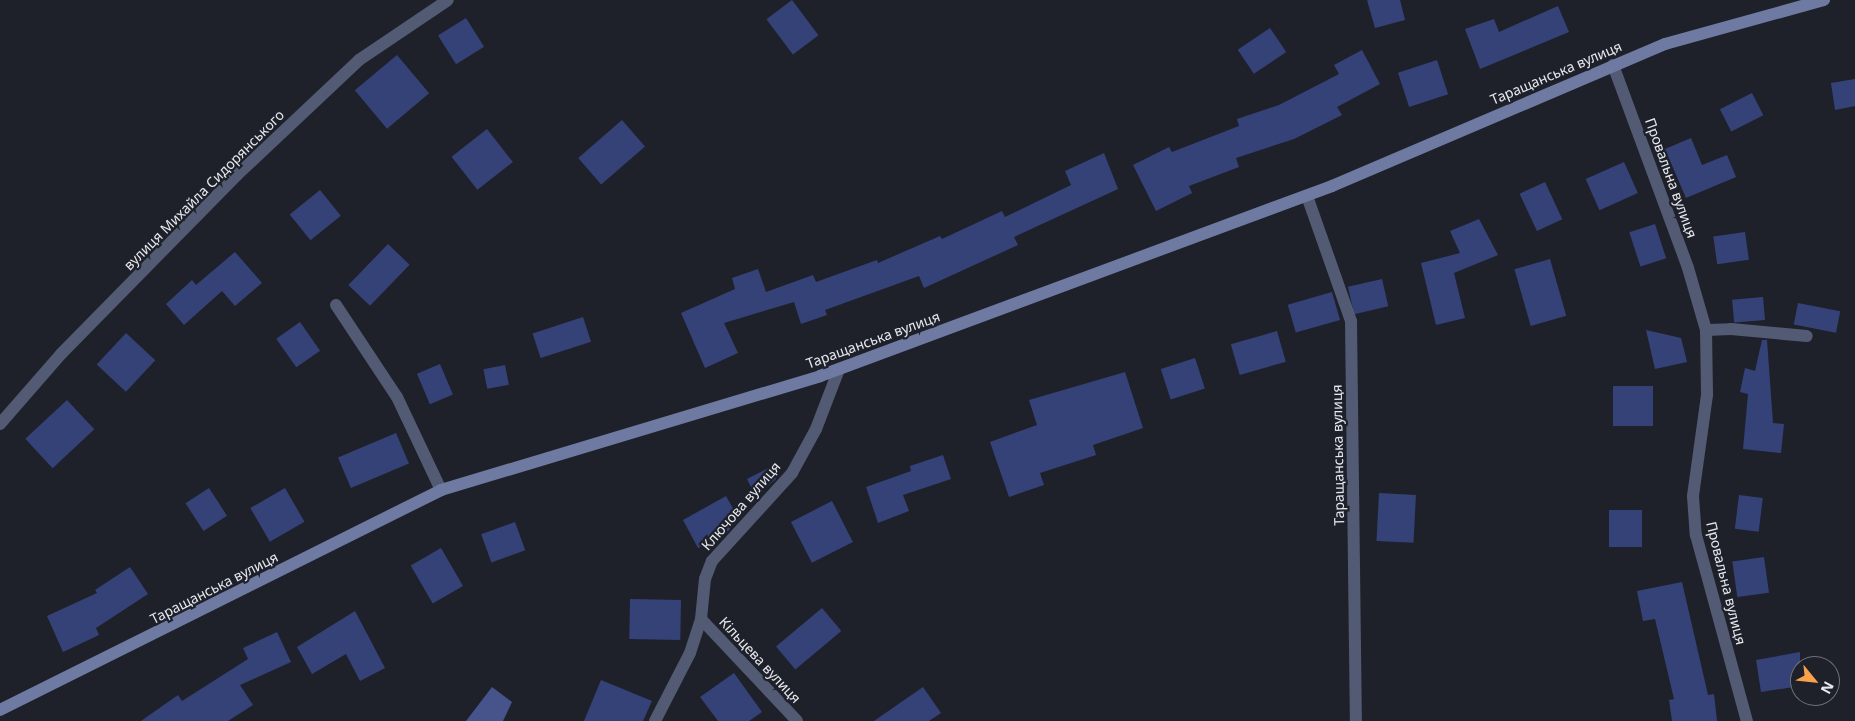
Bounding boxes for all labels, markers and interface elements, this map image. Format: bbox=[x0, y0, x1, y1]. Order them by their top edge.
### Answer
street label: Таращанська вулиця bbox=[1488, 38, 1624, 108]
street label: вулиця Михайла Сидорянського bbox=[120, 106, 288, 274]
street label: Провальна вулиця bbox=[1641, 116, 1701, 240]
street label: Таращанська вулиця bbox=[804, 308, 942, 372]
street label: Таращанська вулиця bbox=[1328, 384, 1348, 526]
street label: Ключова вулиця bbox=[698, 458, 784, 554]
street label: Провальна вулиця bbox=[1703, 520, 1749, 646]
street label: Таращанська вулиця bbox=[147, 548, 281, 628]
street label: Кільцева вулиця bbox=[716, 613, 804, 707]
north arrow bbox=[1790, 656, 1840, 706]
text: N bbox=[1817, 678, 1839, 697]

